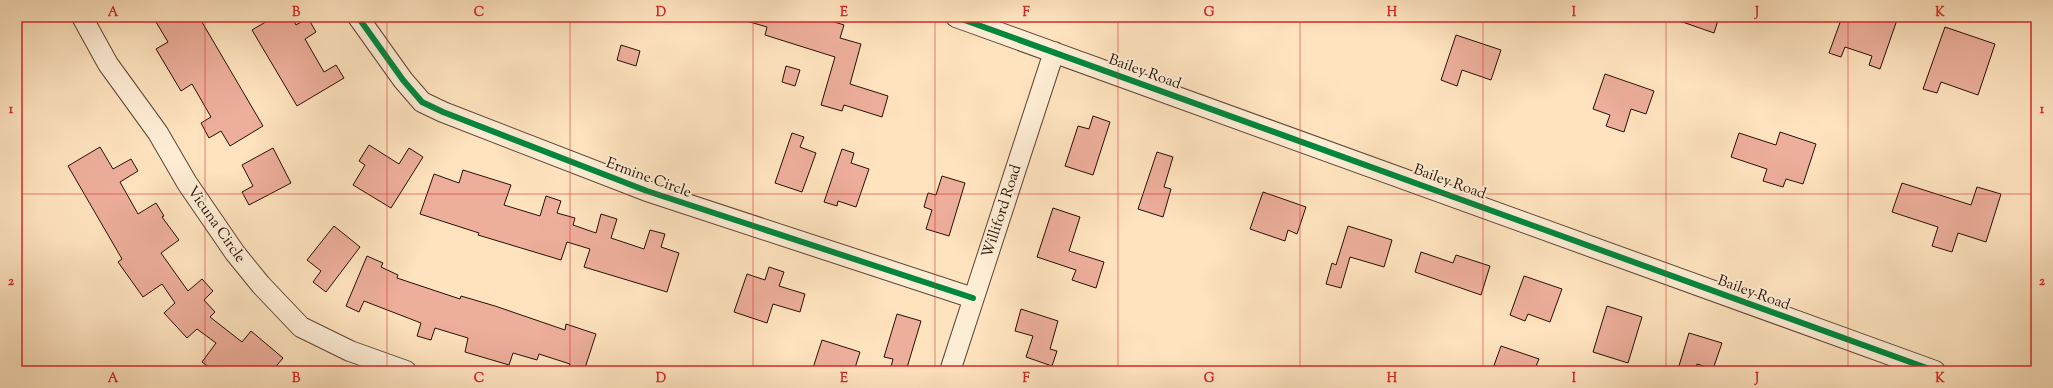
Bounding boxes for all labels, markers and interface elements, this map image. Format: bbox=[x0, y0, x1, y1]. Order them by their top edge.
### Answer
text: A bbox=[108, 4, 119, 22]
text: B bbox=[292, 4, 301, 22]
text: C bbox=[474, 4, 484, 22]
text: D bbox=[656, 4, 666, 22]
text: E bbox=[840, 4, 848, 22]
text: F bbox=[1022, 4, 1030, 22]
text: G bbox=[1204, 4, 1215, 22]
text: H bbox=[1387, 4, 1398, 22]
text: I bbox=[1572, 4, 1577, 22]
text: J bbox=[1754, 4, 1759, 22]
text: K bbox=[1935, 4, 1945, 22]
street label: Bailey Road bbox=[1105, 50, 1184, 95]
text: 1 bbox=[9, 101, 14, 119]
text: 1 bbox=[2040, 101, 2045, 119]
street label: Ermine Circle bbox=[603, 153, 694, 204]
street label: Bailey Road bbox=[1410, 160, 1489, 205]
street label: Williford Road bbox=[977, 162, 1028, 261]
street label: Vicuna Circle bbox=[182, 182, 250, 267]
street label: Bailey Road bbox=[1714, 271, 1793, 316]
text: 2 bbox=[8, 273, 15, 291]
text: 2 bbox=[2039, 273, 2046, 291]
text: A bbox=[108, 370, 119, 388]
text: B bbox=[292, 370, 301, 388]
text: C bbox=[474, 370, 484, 388]
text: D bbox=[656, 370, 666, 388]
text: E bbox=[840, 370, 848, 388]
text: F bbox=[1022, 370, 1030, 388]
text: G bbox=[1204, 370, 1215, 388]
text: H bbox=[1387, 370, 1398, 388]
text: I bbox=[1572, 370, 1577, 388]
text: J bbox=[1754, 370, 1759, 388]
text: K bbox=[1935, 370, 1945, 388]

